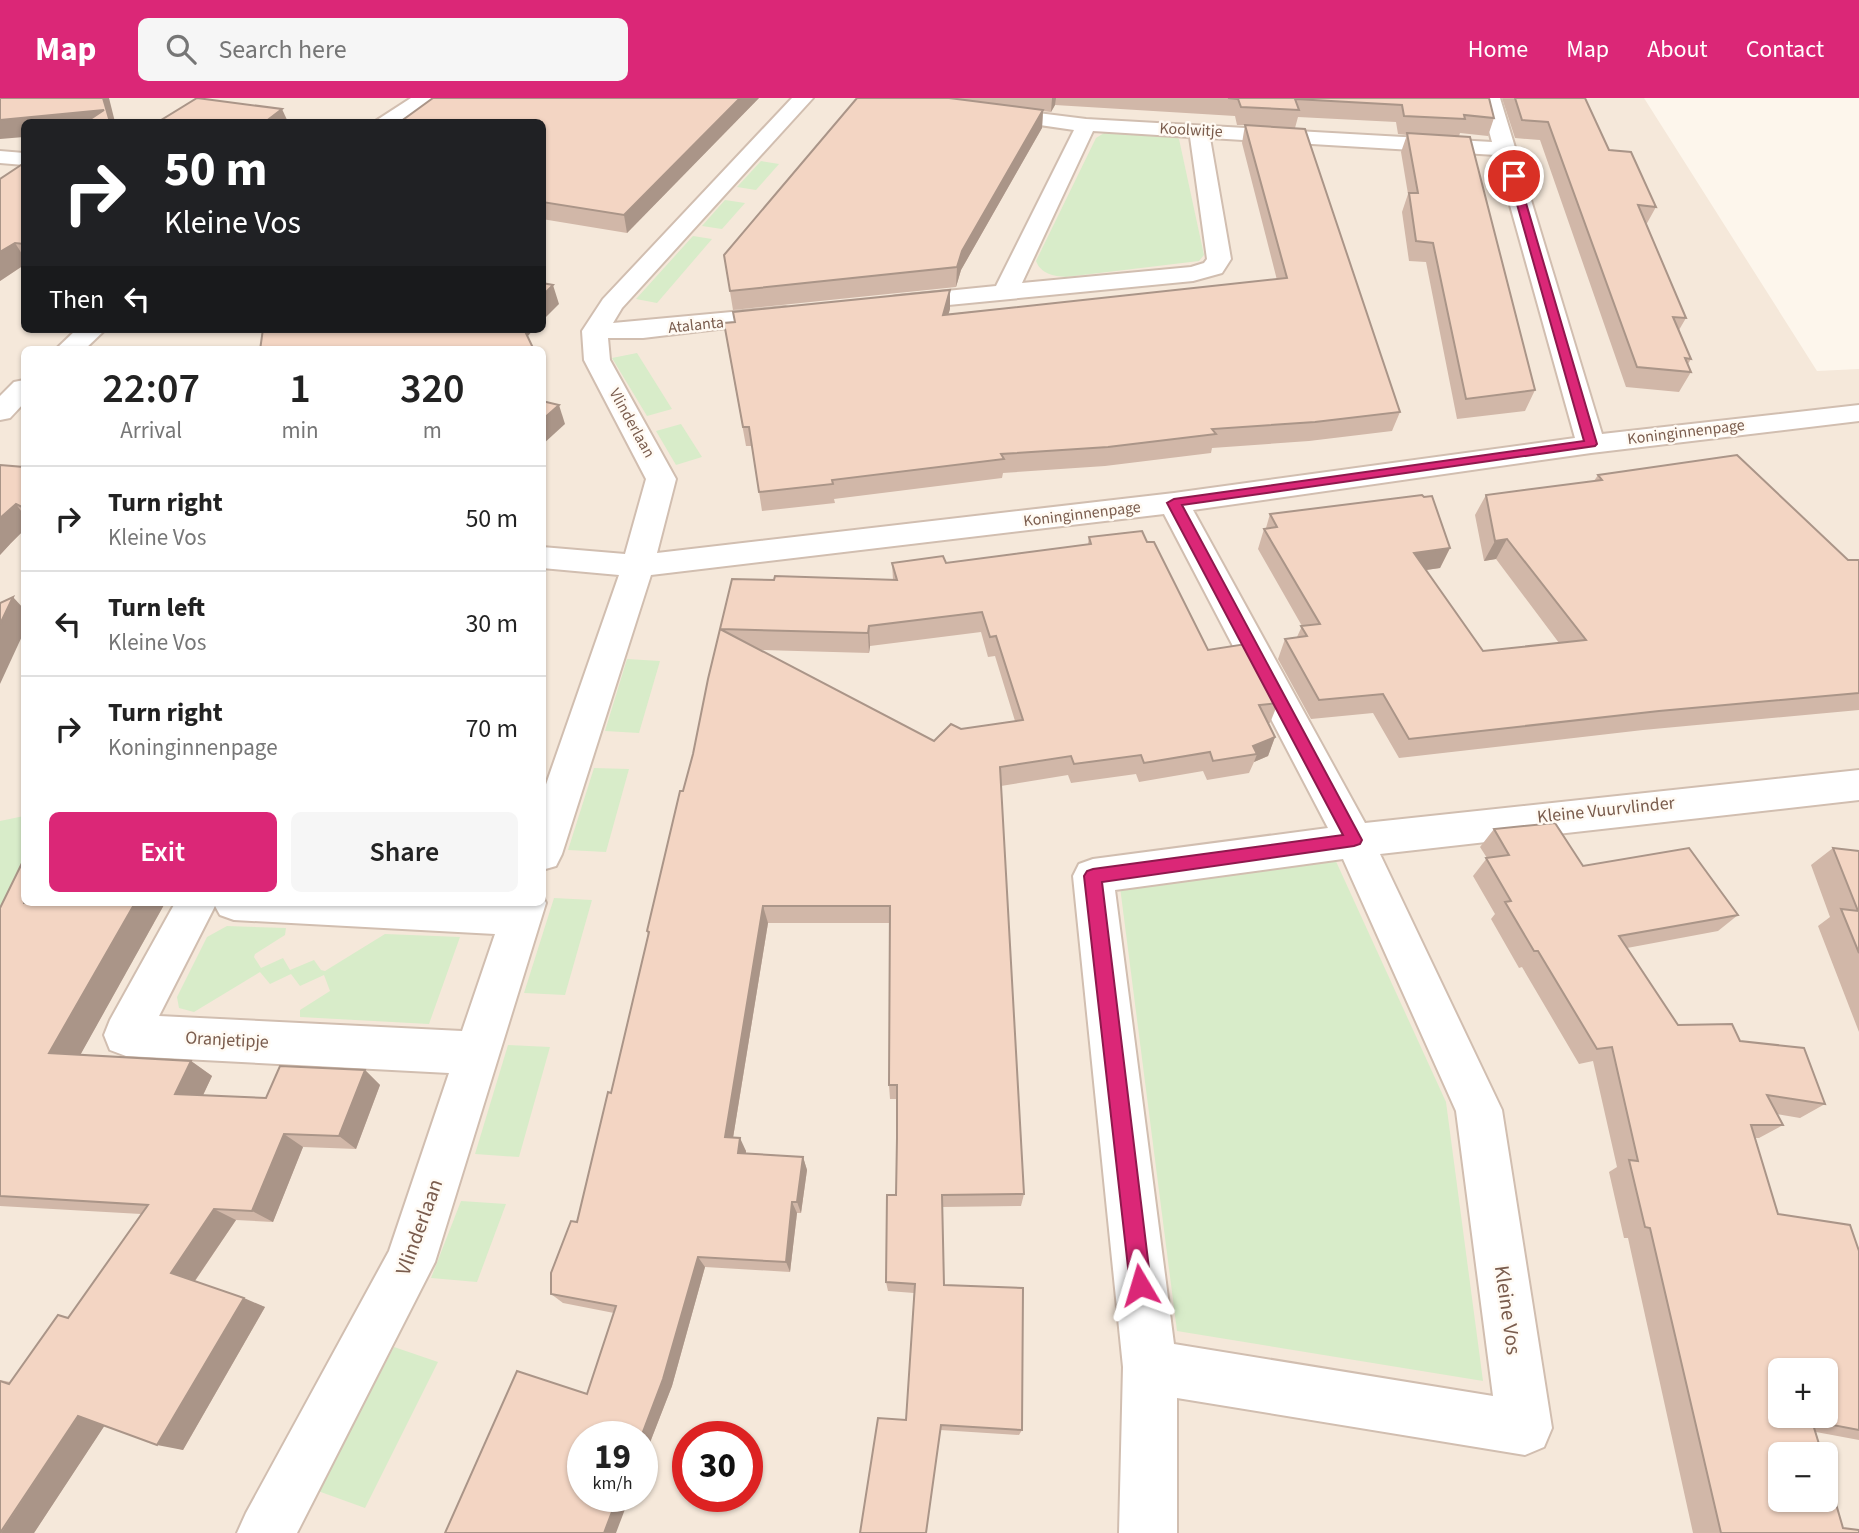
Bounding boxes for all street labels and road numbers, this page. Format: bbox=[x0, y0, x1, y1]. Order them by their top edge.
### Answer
street label: Koolwitje bbox=[1159, 117, 1223, 143]
street label: Atalanta bbox=[667, 311, 725, 339]
street label: Vlinderlaan bbox=[604, 384, 660, 462]
street label: Koninginnenpage bbox=[1626, 414, 1746, 450]
street label: Koninginnenpage bbox=[1022, 496, 1142, 532]
street label: Kleine Vuurvlinder bbox=[1536, 790, 1677, 830]
street label: Oranjetipje bbox=[185, 1025, 270, 1055]
street label: Vlinderlaan bbox=[388, 1175, 450, 1279]
street label: Kleine Vos bbox=[1487, 1263, 1529, 1357]

